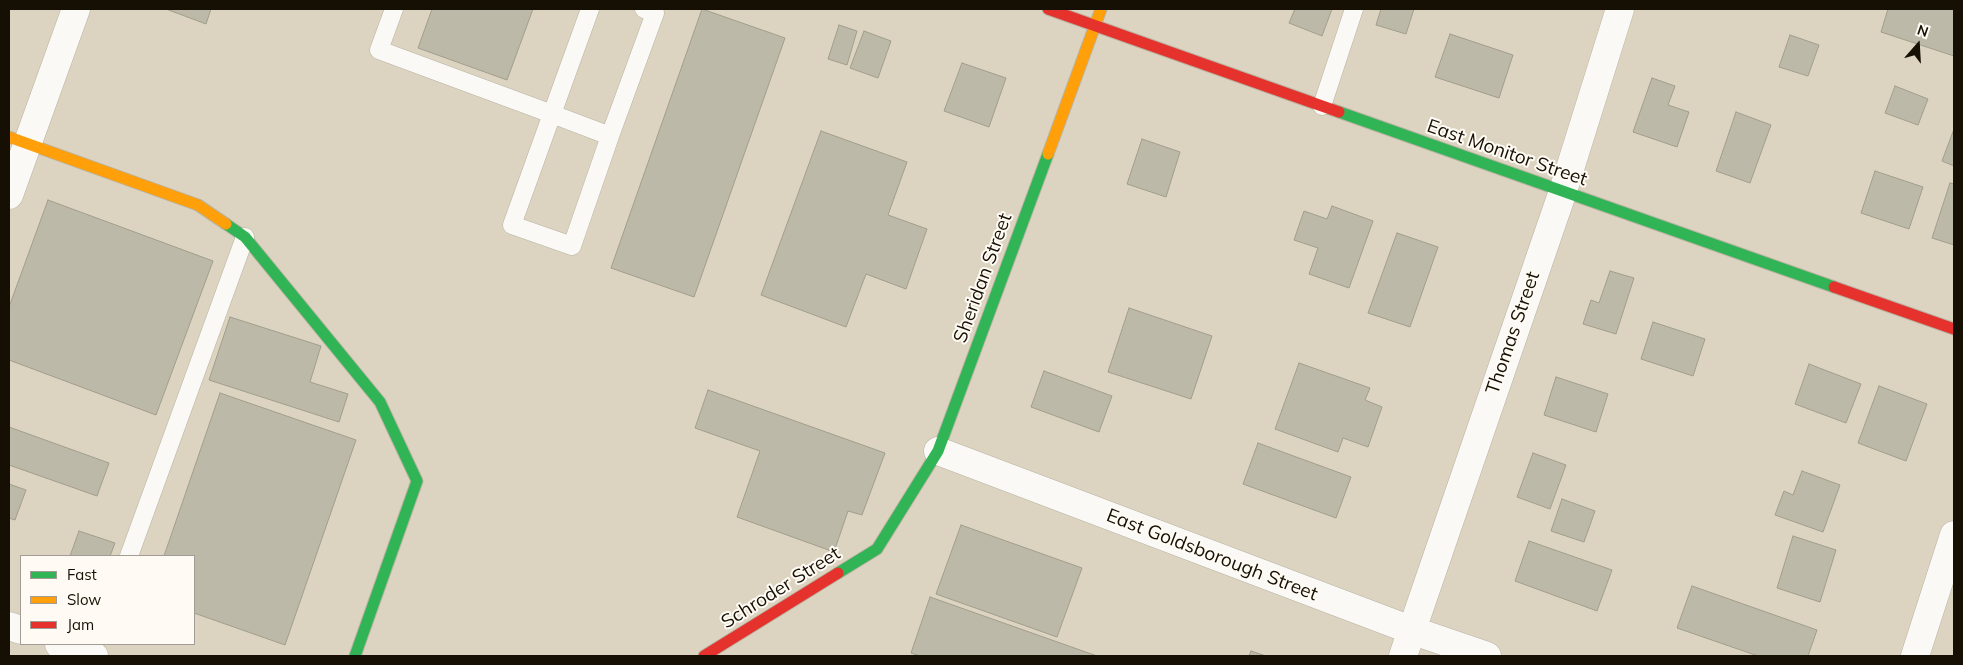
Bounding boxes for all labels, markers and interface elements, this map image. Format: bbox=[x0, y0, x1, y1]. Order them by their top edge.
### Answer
north arrow bbox=[1893, 20, 1943, 70]
text: N bbox=[1915, 21, 1931, 41]
street label: East Monitor Street bbox=[1424, 115, 1590, 191]
street label: Sheridan Street bbox=[949, 210, 1017, 346]
street label: Thomas Street bbox=[1481, 269, 1545, 397]
street label: East Goldsborough Street bbox=[1103, 504, 1321, 606]
street label: Schroder Street bbox=[717, 542, 845, 634]
legend bbox=[20, 555, 195, 645]
text: Fast bbox=[67, 565, 97, 584]
text: Slow bbox=[67, 590, 101, 609]
text: Jam bbox=[67, 615, 94, 634]

